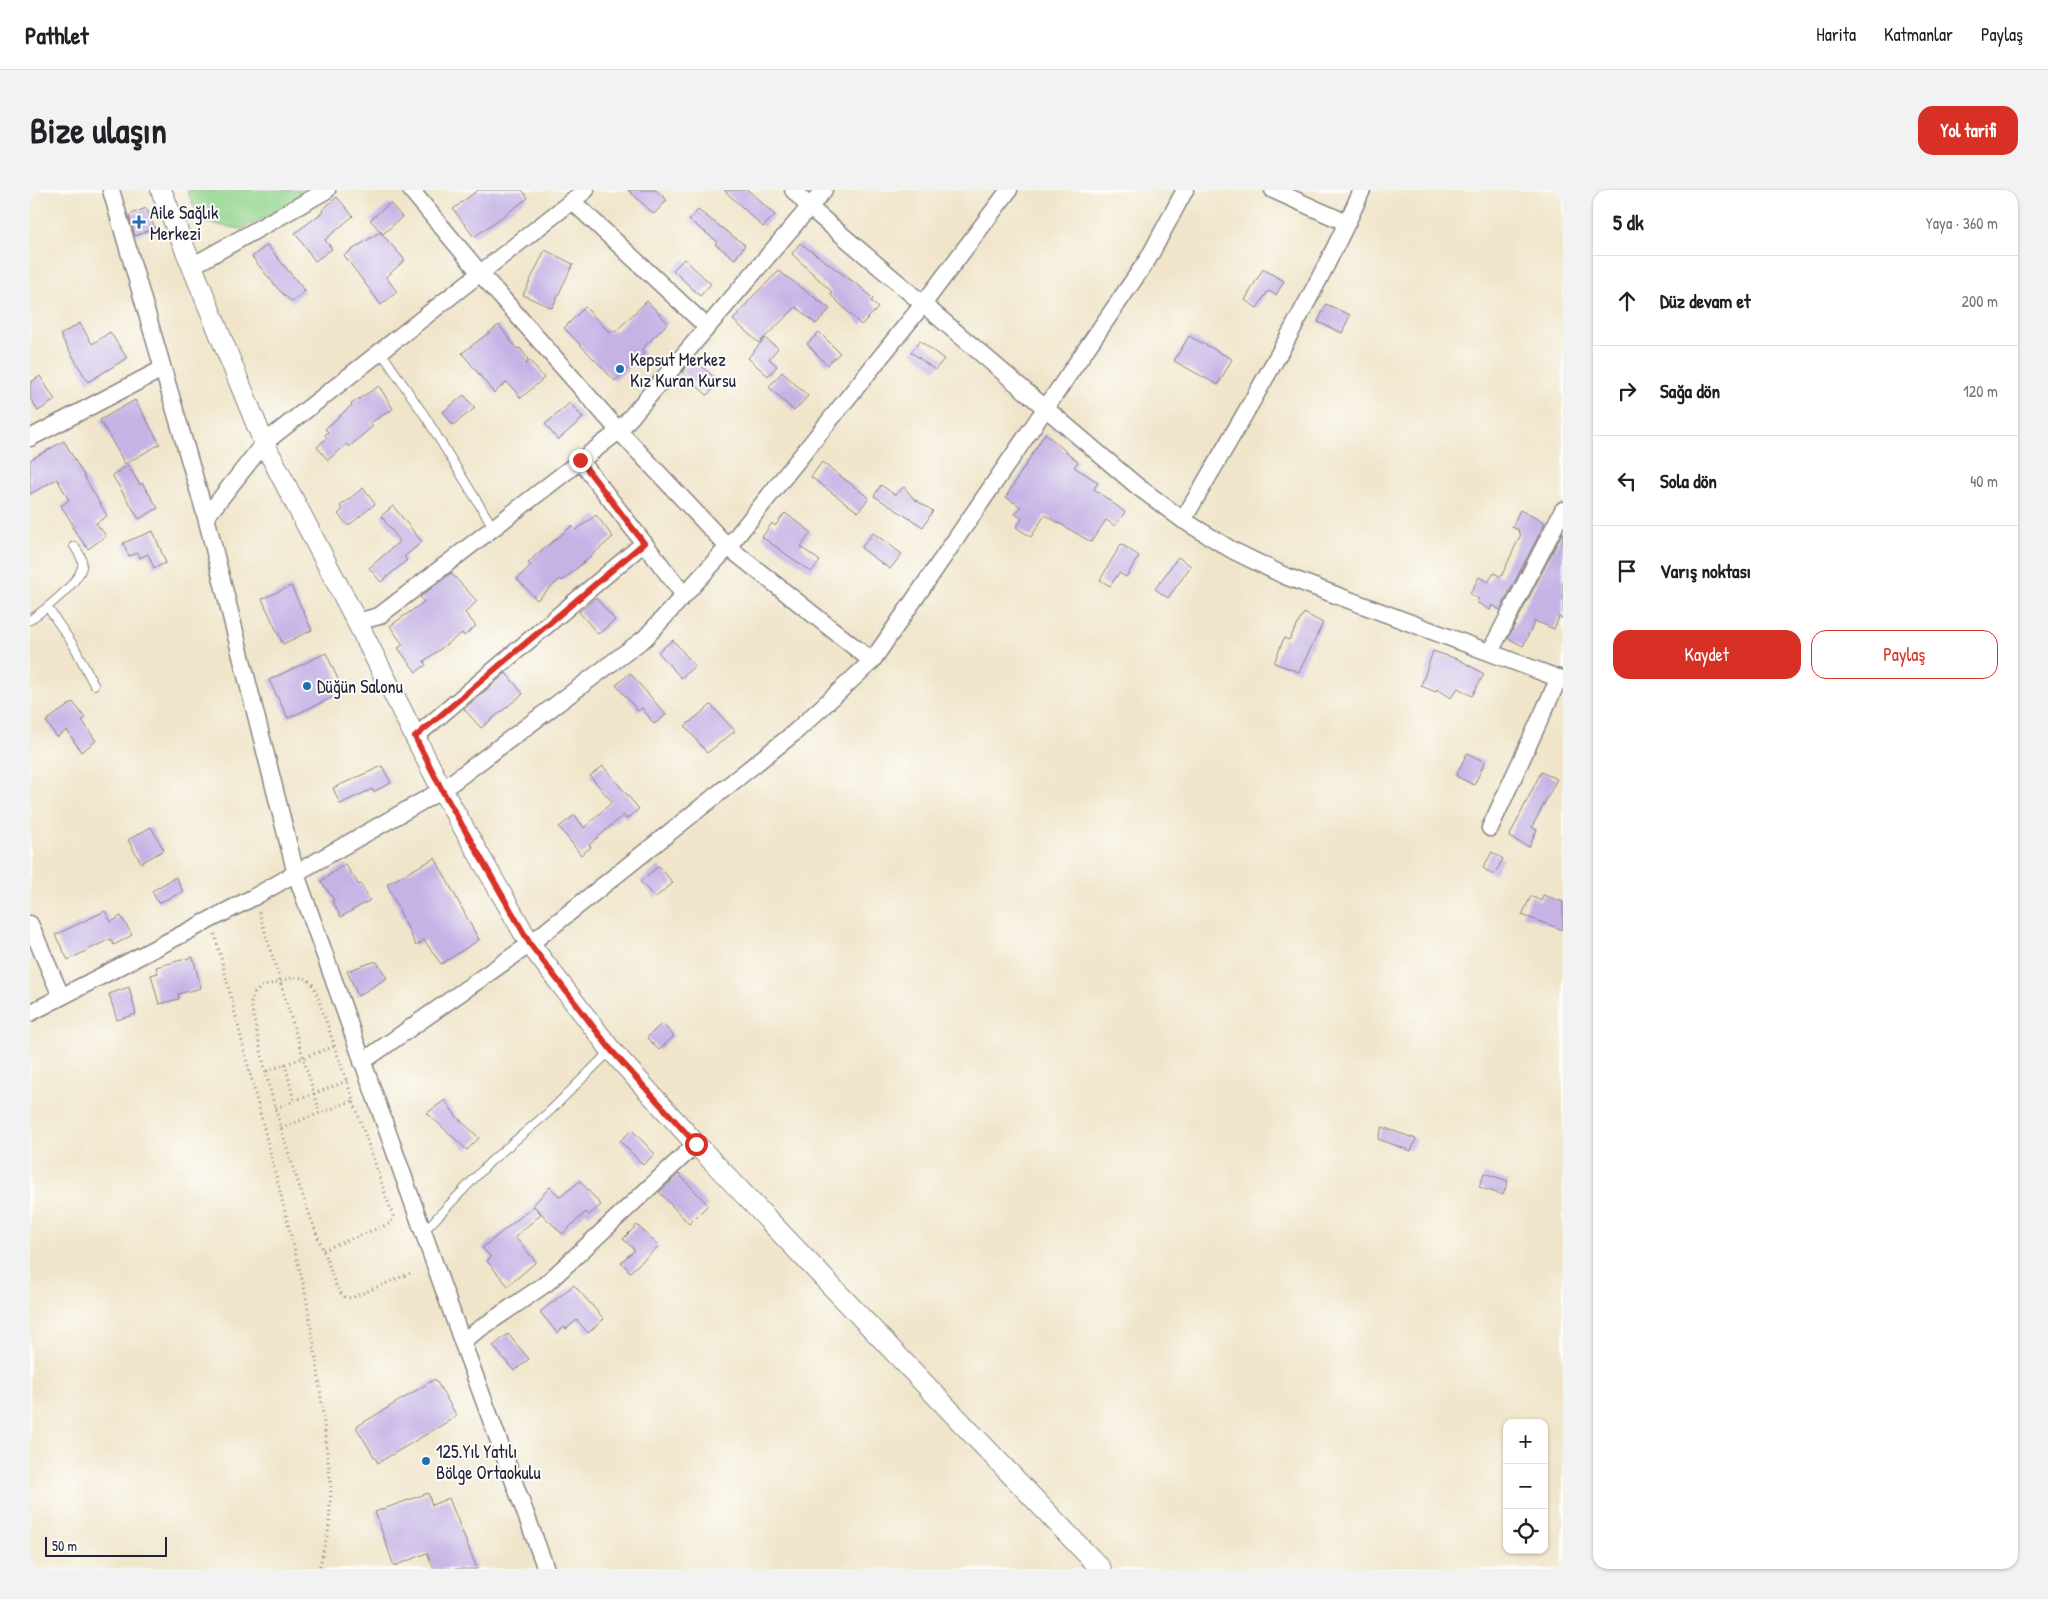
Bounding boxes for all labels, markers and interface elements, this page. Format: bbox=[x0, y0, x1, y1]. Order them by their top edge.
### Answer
text: Pathlet bbox=[25, 19, 88, 51]
text: Harita bbox=[1816, 22, 1856, 47]
text: Katmanlar bbox=[1884, 22, 1953, 47]
text: Paylaş bbox=[1981, 22, 2023, 47]
button: Yol tarifi bbox=[1918, 106, 2018, 155]
text: Bize ulaşın bbox=[30, 107, 167, 154]
place label: Aile Sağlık Merkezi bbox=[150, 200, 219, 246]
text: 5 dk bbox=[1613, 208, 1644, 237]
text: Yaya · 360 m bbox=[1926, 212, 1998, 234]
marker: Aile Sağlık Merkezi bbox=[132, 215, 146, 229]
icon: ahead bbox=[1613, 287, 1641, 315]
text: Düz devam et bbox=[1660, 288, 1751, 314]
text: 200 m bbox=[1962, 290, 1998, 312]
place label: Kepsut Merkez Kız Kuran Kursu bbox=[630, 347, 736, 393]
marker: Kepsut Merkez Kız Kuran Kursu bbox=[614, 363, 626, 375]
icon: right bbox=[1613, 377, 1641, 405]
text: Sağa dön bbox=[1660, 378, 1720, 404]
text: 120 m bbox=[1963, 380, 1998, 402]
route end bbox=[569, 449, 592, 472]
icon: left bbox=[1613, 467, 1641, 495]
text: Sola dön bbox=[1660, 468, 1717, 494]
text: 40 m bbox=[1970, 470, 1998, 492]
icon: arrive bbox=[1613, 557, 1641, 585]
text: Varış noktası bbox=[1660, 558, 1751, 584]
button: Kaydet bbox=[1613, 630, 1801, 679]
button: Paylaş bbox=[1811, 630, 1998, 679]
place label: Düğün Salonu bbox=[317, 674, 403, 699]
marker: Düğün Salonu bbox=[301, 680, 313, 692]
route start bbox=[685, 1133, 708, 1156]
map controls bbox=[1503, 1419, 1548, 1554]
button: + bbox=[1503, 1419, 1548, 1464]
place label: 125.Yıl Yatılı Bölge Ortaokulu bbox=[436, 1439, 541, 1485]
marker: 125.Yıl Yatılı Bölge Ortaokulu bbox=[420, 1455, 432, 1467]
button: − bbox=[1503, 1464, 1548, 1509]
button: locate bbox=[1503, 1509, 1548, 1554]
scale bar bbox=[45, 1534, 168, 1557]
text: 50 m bbox=[52, 1536, 77, 1555]

